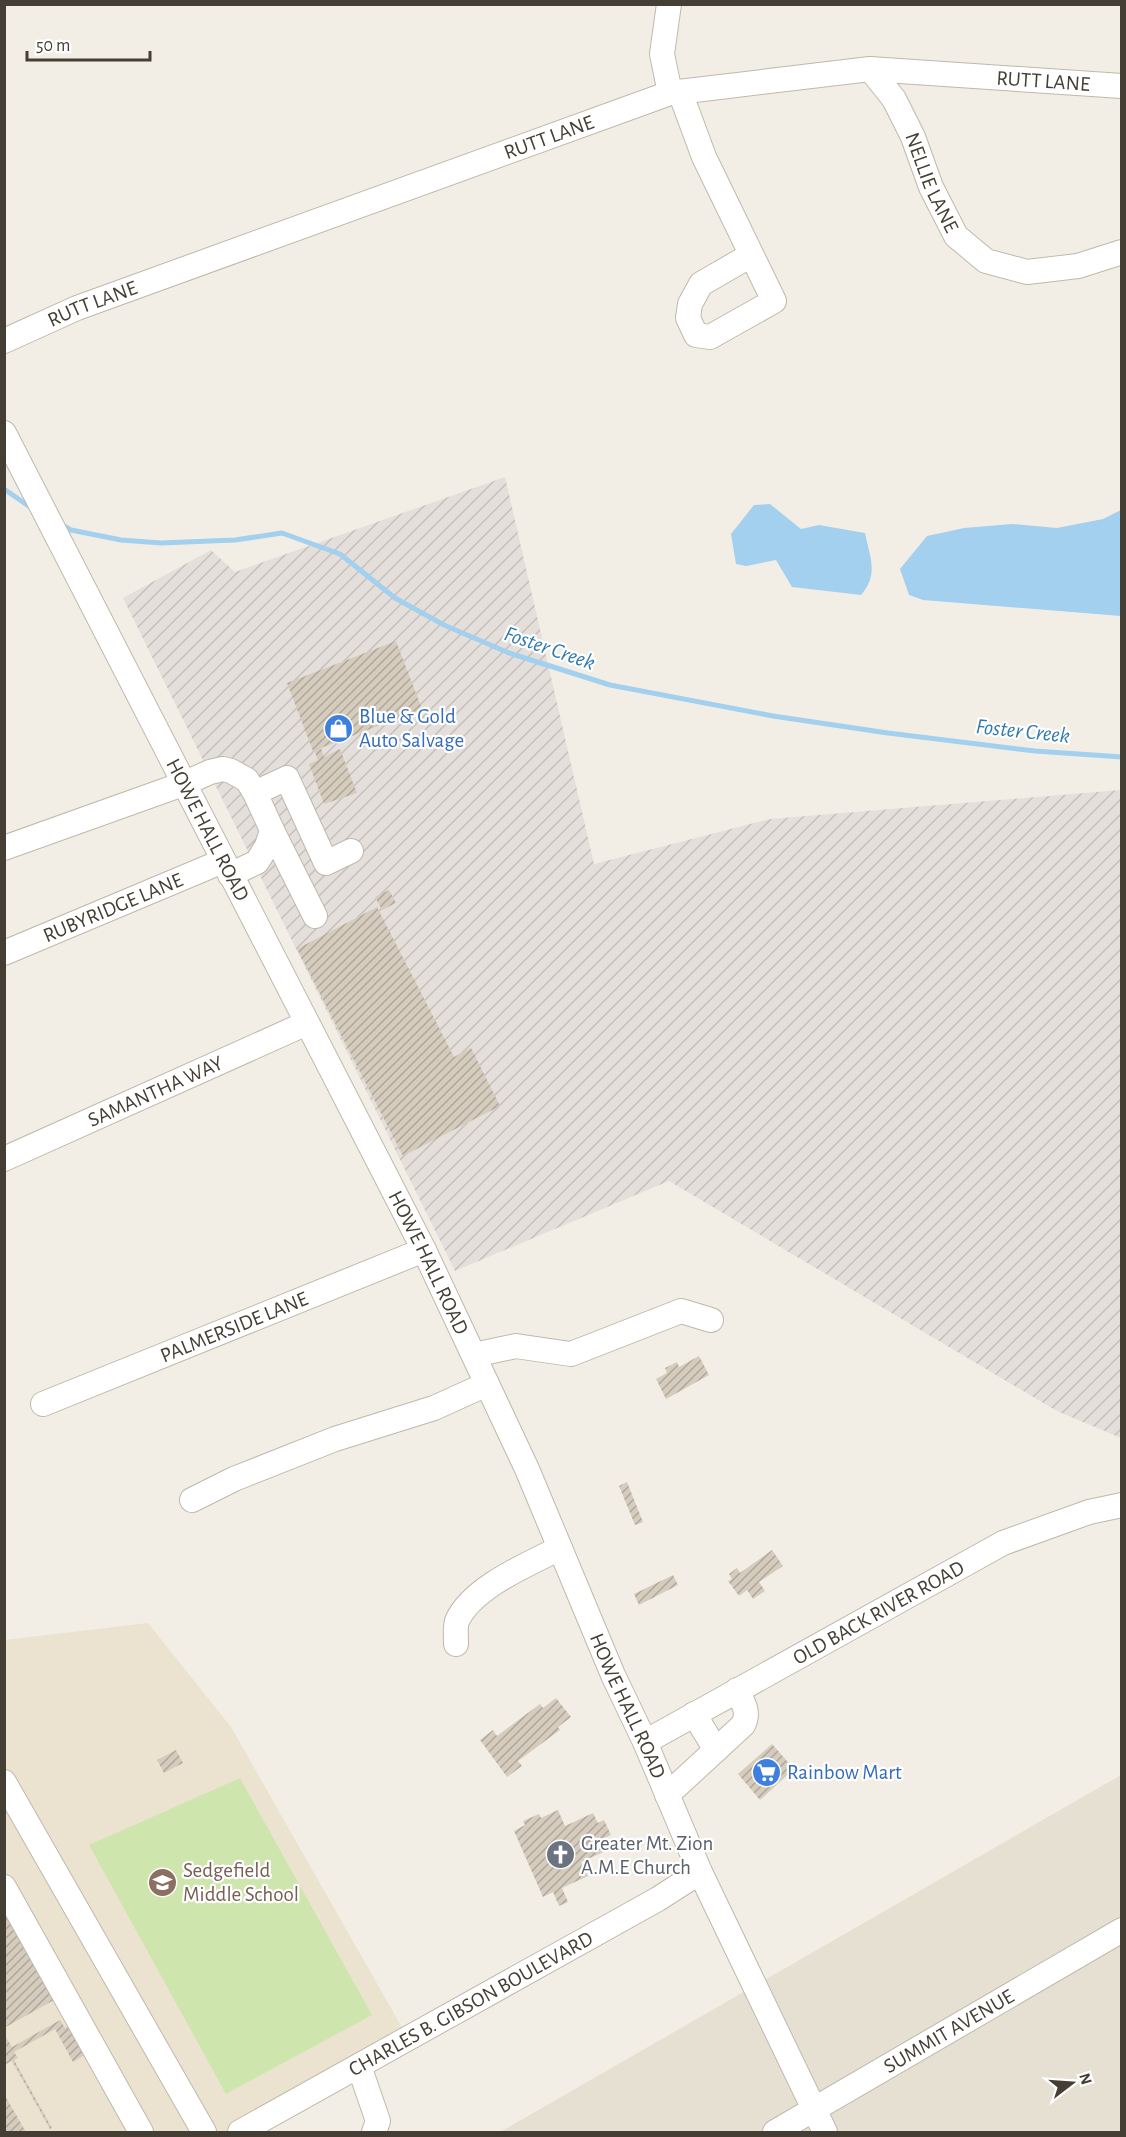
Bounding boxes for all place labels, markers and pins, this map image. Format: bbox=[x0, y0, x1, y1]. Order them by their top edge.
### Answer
place label: Blue & Gold Auto Salvage bbox=[359, 706, 464, 751]
shop icon: Blue & Gold Auto Salvage bbox=[322, 712, 354, 744]
supermarket icon: Rainbow Mart bbox=[750, 1756, 782, 1788]
place label: Rainbow Mart bbox=[787, 1762, 902, 1783]
place label: Greater Mt. Zion A.M.E Church bbox=[581, 1833, 713, 1878]
church icon: Greater Mt. Zion A.M.E Church bbox=[544, 1839, 576, 1871]
place label: Sedgefield Middle School bbox=[183, 1860, 299, 1905]
school or university icon: Sedgefield Middle School bbox=[146, 1866, 178, 1898]

